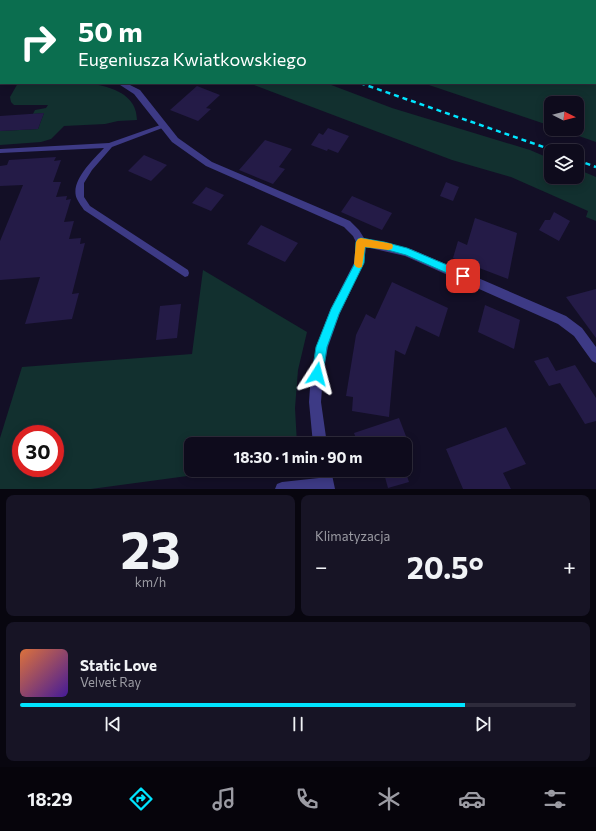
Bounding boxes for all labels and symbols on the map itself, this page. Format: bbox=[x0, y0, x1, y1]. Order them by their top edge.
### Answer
north arrow bbox=[544, 96, 584, 136]
pin bbox=[446, 259, 480, 293]
position arrow bbox=[296, 353, 338, 395]
speed limit sign: 30 bbox=[12, 425, 64, 477]

